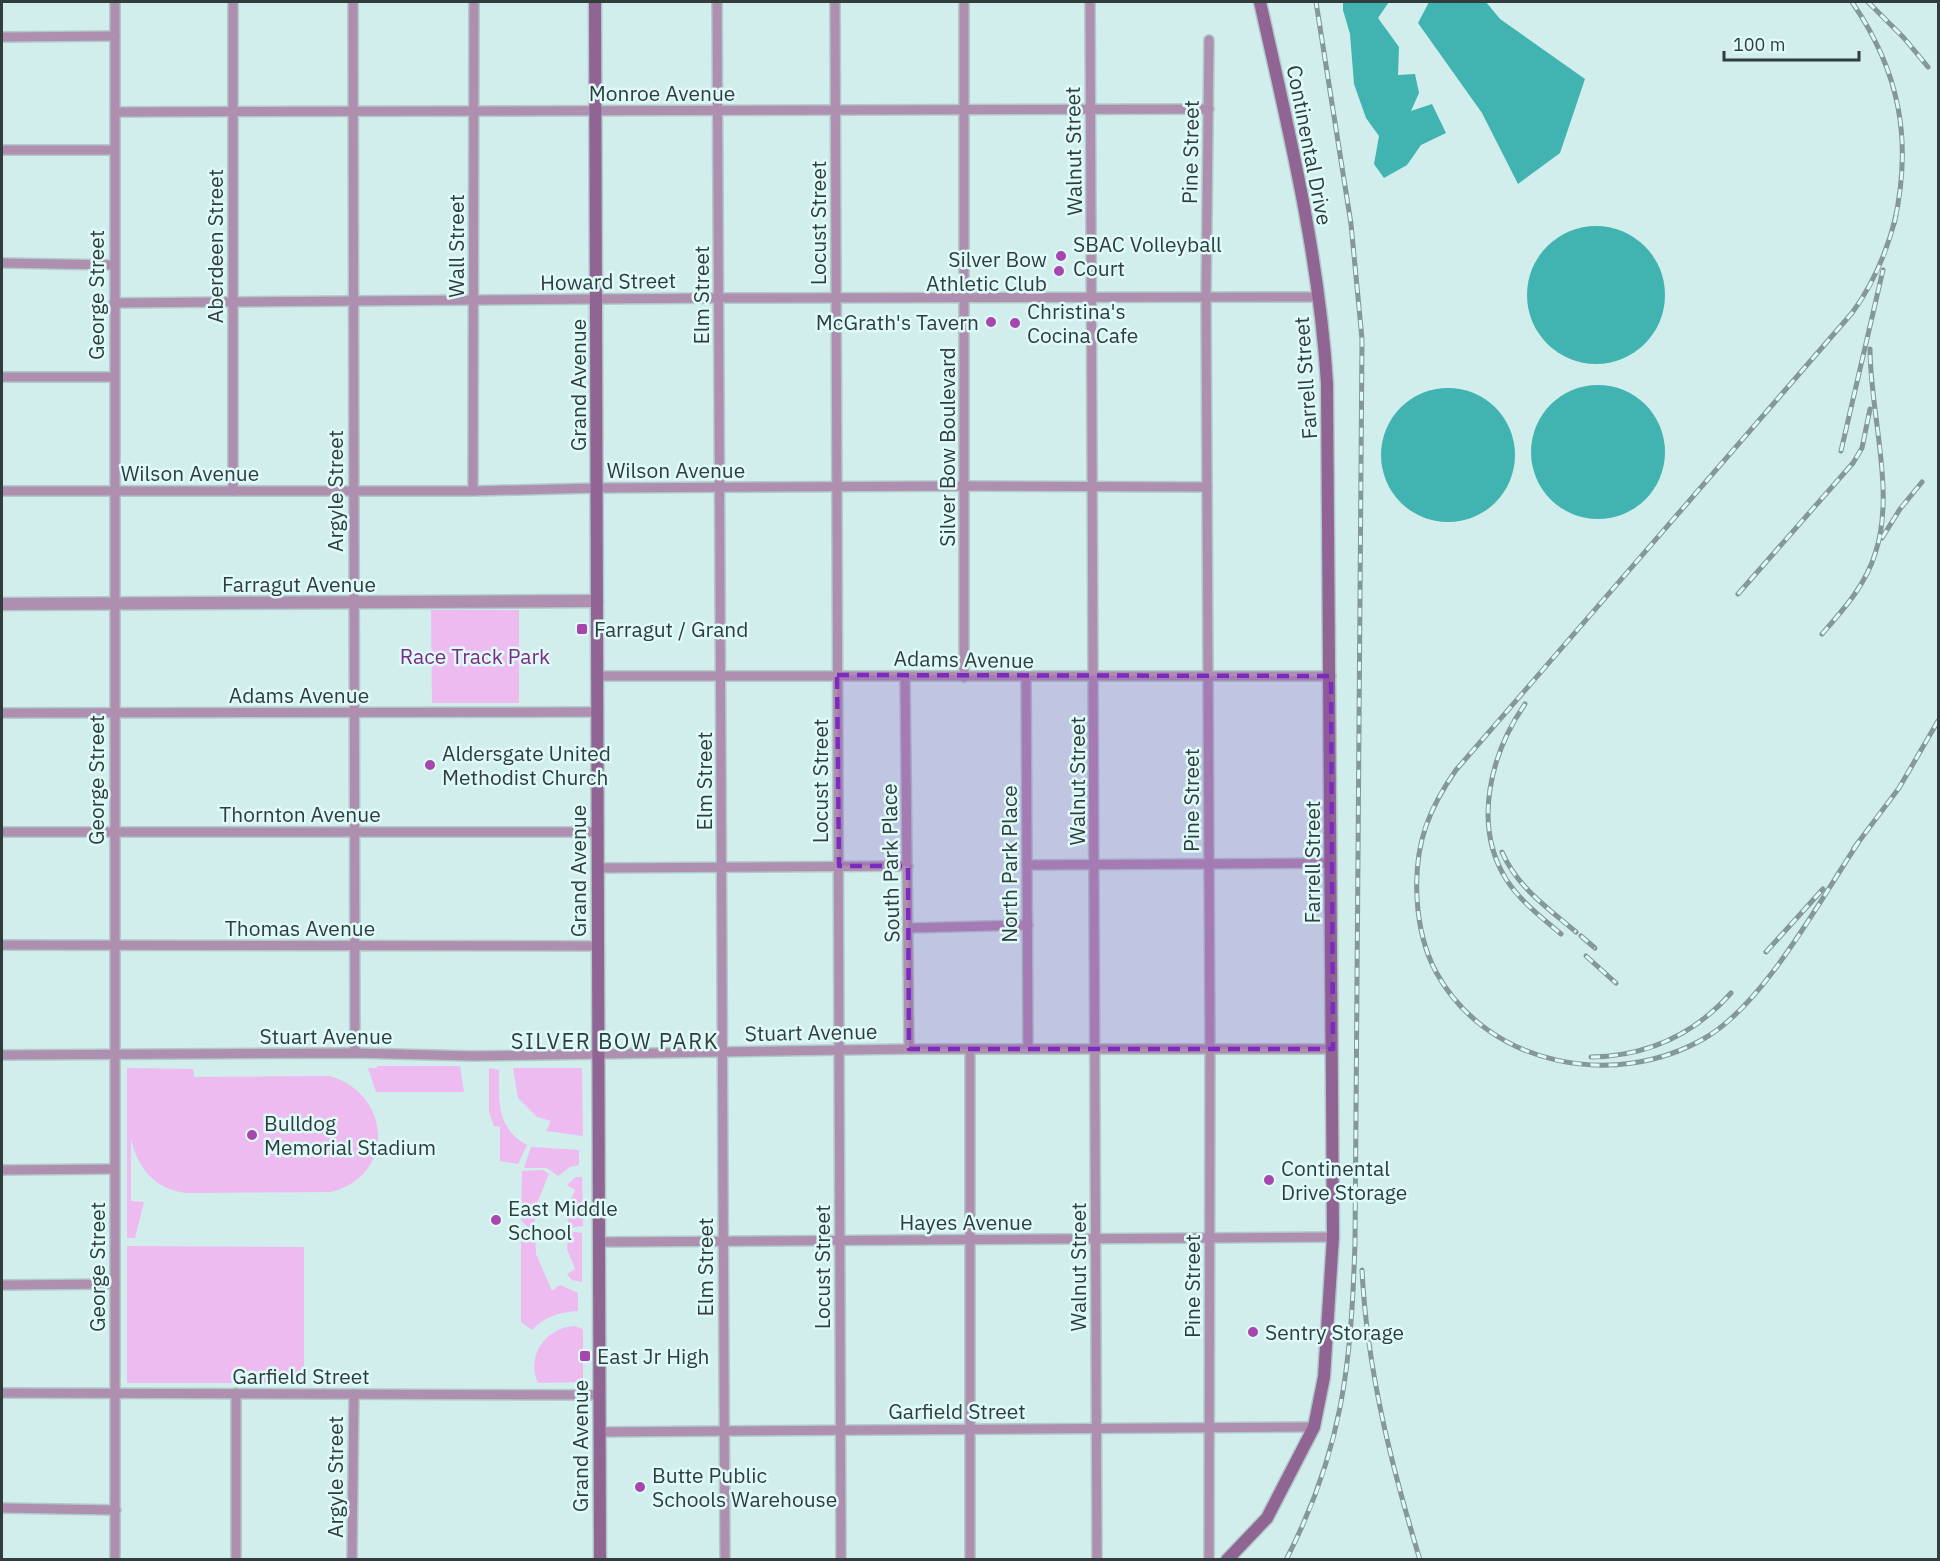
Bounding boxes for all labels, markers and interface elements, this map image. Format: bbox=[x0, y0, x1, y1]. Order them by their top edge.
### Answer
scale bar bbox=[1724, 24, 1859, 62]
text: 100 m bbox=[1733, 33, 1785, 56]
street label: Continental Drive bbox=[1281, 62, 1339, 228]
street label: Monroe Avenue bbox=[589, 79, 735, 107]
street label: Walnut Street bbox=[1058, 86, 1088, 216]
street label: Pine Street bbox=[1175, 100, 1205, 204]
street label: Locust Street bbox=[804, 161, 832, 285]
street label: Aberdeen Street bbox=[201, 169, 229, 323]
street label: Wall Street bbox=[442, 194, 470, 298]
street label: George Street bbox=[82, 230, 110, 360]
place label: SBAC Volleyball Court bbox=[1073, 230, 1222, 282]
place label: Silver Bow Athletic Club bbox=[926, 245, 1047, 297]
street label: Elm Street bbox=[687, 246, 715, 344]
marker: SBAC Volleyball Court bbox=[1054, 249, 1068, 263]
marker: Silver Bow Athletic Club bbox=[1052, 264, 1066, 278]
street label: Howard Street bbox=[540, 266, 676, 296]
place label: Christina's Cocina Cafe bbox=[1027, 297, 1138, 349]
place label: McGrath's Tavern bbox=[816, 308, 979, 336]
marker: McGrath's Tavern bbox=[984, 315, 998, 329]
marker: Christina's Cocina Cafe bbox=[1008, 316, 1022, 330]
street label: Farrell Street bbox=[1287, 316, 1323, 440]
street label: Grand Avenue bbox=[564, 319, 592, 451]
street label: Silver Bow Boulevard bbox=[933, 347, 961, 547]
street label: Argyle Street bbox=[321, 430, 349, 552]
street label: Wilson Avenue bbox=[607, 456, 745, 484]
street label: Wilson Avenue bbox=[121, 459, 259, 487]
street label: Farragut Avenue bbox=[222, 570, 376, 598]
place label: Farragut / Grand bbox=[594, 615, 748, 643]
marker: Farragut / Grand bbox=[575, 622, 589, 636]
park label: Race Track Park bbox=[400, 642, 550, 670]
street label: Adams Avenue bbox=[894, 644, 1034, 674]
street label: Adams Avenue bbox=[229, 681, 369, 709]
street label: George Street bbox=[82, 715, 110, 845]
street label: Walnut Street bbox=[1063, 716, 1091, 846]
street label: Locust Street bbox=[806, 719, 834, 843]
street label: Elm Street bbox=[690, 732, 718, 830]
place label: Aldersgate United Methodist Church bbox=[442, 739, 611, 791]
street label: Pine Street bbox=[1177, 748, 1205, 852]
marker: Aldersgate United Methodist Church bbox=[423, 758, 437, 772]
street label: South Park Place bbox=[875, 783, 905, 943]
street label: North Park Place bbox=[995, 785, 1023, 943]
street label: Thornton Avenue bbox=[219, 800, 381, 828]
street label: Farrell Street bbox=[1298, 801, 1326, 923]
street label: Grand Avenue bbox=[564, 805, 592, 937]
street label: Thomas Avenue bbox=[225, 914, 375, 942]
street label: Stuart Avenue bbox=[744, 1017, 878, 1047]
street label: Stuart Avenue bbox=[260, 1022, 392, 1050]
district label: SILVER BOW PARK bbox=[511, 1026, 719, 1055]
place label: Bulldog Memorial Stadium bbox=[264, 1109, 436, 1161]
marker: Bulldog Memorial Stadium bbox=[245, 1128, 259, 1142]
place label: Continental Drive Storage bbox=[1281, 1154, 1407, 1206]
marker: Continental Drive Storage bbox=[1262, 1173, 1276, 1187]
place label: East Middle School bbox=[508, 1194, 618, 1246]
street label: George Street bbox=[83, 1202, 111, 1332]
street label: Walnut Street bbox=[1064, 1202, 1092, 1332]
street label: Locust Street bbox=[808, 1205, 836, 1329]
street label: Hayes Avenue bbox=[899, 1208, 1033, 1236]
marker: East Middle School bbox=[489, 1213, 503, 1227]
street label: Elm Street bbox=[691, 1218, 719, 1316]
street label: Pine Street bbox=[1178, 1234, 1206, 1338]
place label: Sentry Storage bbox=[1265, 1318, 1404, 1346]
marker: Sentry Storage bbox=[1246, 1325, 1260, 1339]
place label: East Jr High bbox=[597, 1342, 709, 1370]
marker: East Jr High bbox=[578, 1349, 592, 1363]
street label: Garfield Street bbox=[232, 1362, 370, 1390]
street label: Grand Avenue bbox=[566, 1380, 594, 1512]
street label: Garfield Street bbox=[888, 1397, 1026, 1425]
street label: Argyle Street bbox=[321, 1416, 349, 1538]
place label: Butte Public Schools Warehouse bbox=[652, 1461, 837, 1513]
marker: Butte Public Schools Warehouse bbox=[633, 1480, 647, 1494]

